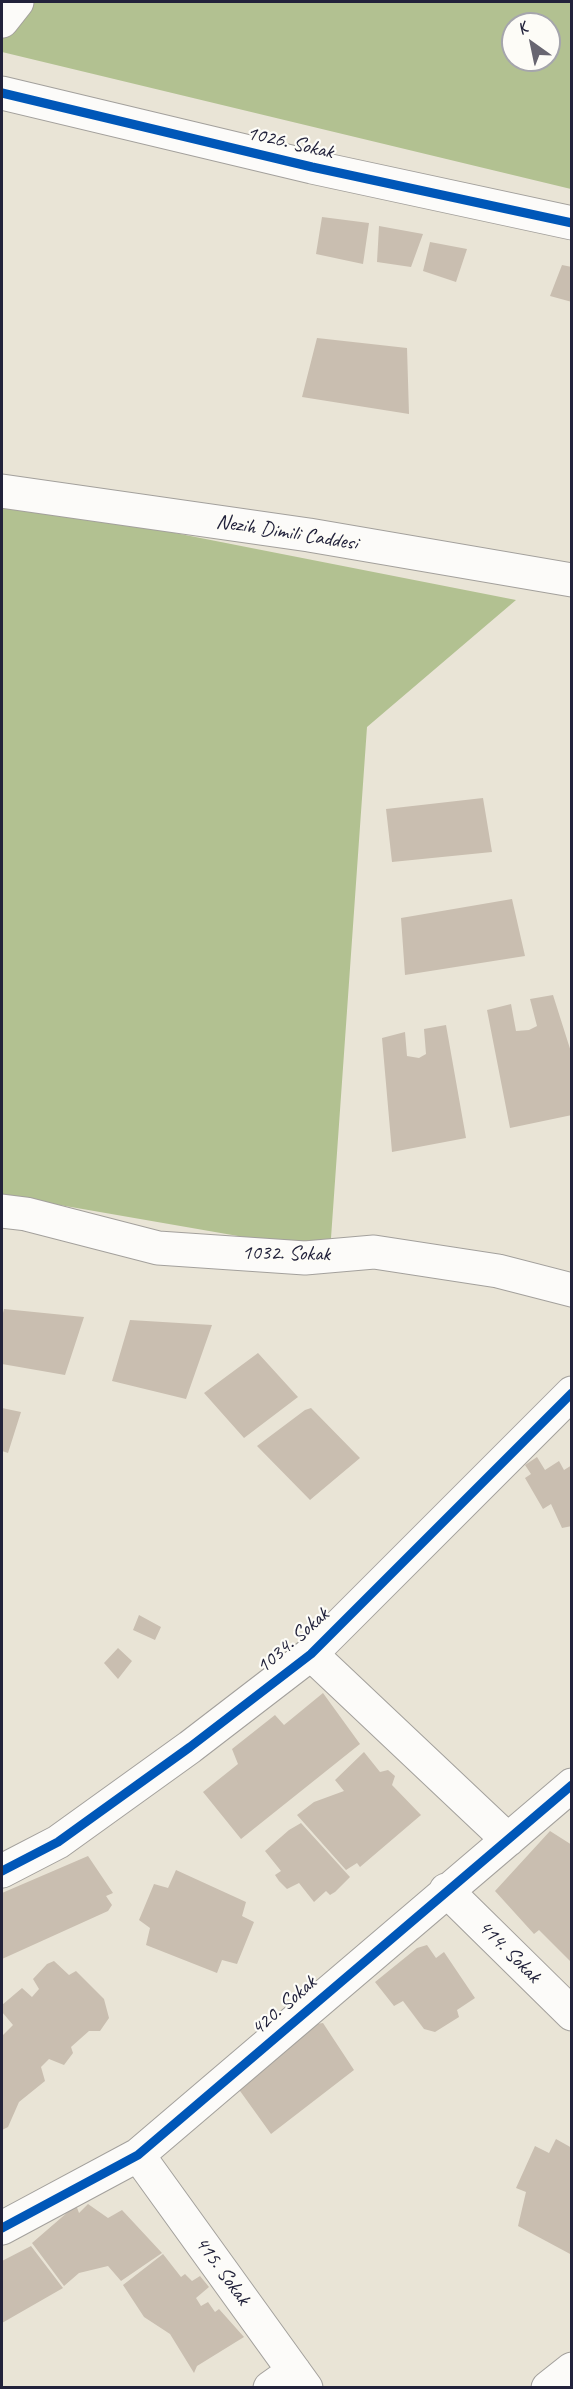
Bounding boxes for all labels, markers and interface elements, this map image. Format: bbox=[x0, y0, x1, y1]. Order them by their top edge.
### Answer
north arrow bbox=[501, 12, 561, 72]
text: K bbox=[513, 18, 531, 39]
street label: 1026. Sokak bbox=[244, 121, 336, 165]
street label: Nezih Dimili Caddesi bbox=[214, 509, 360, 557]
street label: 1032. Sokak bbox=[242, 1241, 330, 1267]
street label: 1034. Sokak bbox=[251, 1603, 335, 1679]
street label: 414. Sokak bbox=[472, 1915, 546, 1989]
street label: 420. Sokak bbox=[246, 1971, 322, 2041]
street label: 415. Sokak bbox=[189, 2232, 255, 2310]

